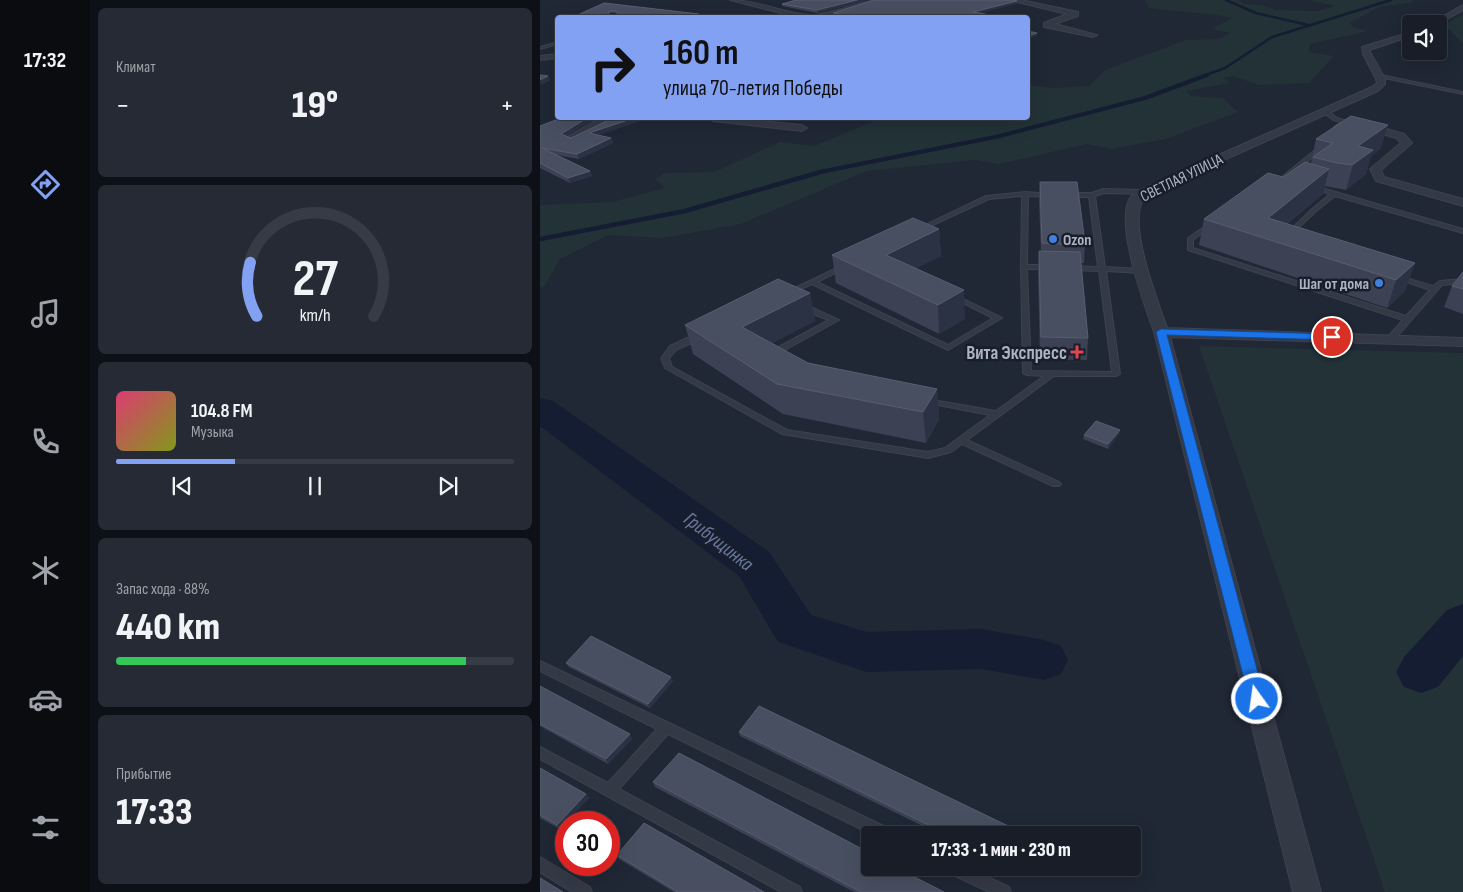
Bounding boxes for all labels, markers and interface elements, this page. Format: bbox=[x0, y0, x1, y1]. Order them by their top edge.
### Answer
map controls bbox=[1402, 15, 1447, 60]
button: sound bbox=[1402, 15, 1447, 60]
text: 160 m bbox=[663, 32, 739, 75]
icon: right bbox=[580, 35, 645, 100]
text: 17:32 bbox=[24, 47, 66, 74]
text: Климат bbox=[116, 58, 156, 77]
text: улица 70-летия Победы bbox=[663, 75, 843, 102]
text: 19° bbox=[292, 83, 338, 128]
text: − bbox=[116, 89, 130, 122]
text: + bbox=[500, 89, 514, 122]
street label: СВЕТЛАЯ УЛИЦА bbox=[1137, 150, 1226, 206]
icon: directions bbox=[28, 167, 63, 202]
place label: Ozon bbox=[1063, 231, 1091, 250]
marker: Ozon bbox=[1047, 233, 1059, 245]
text: 27 bbox=[292, 248, 338, 311]
place label: Шаг от дома bbox=[1299, 275, 1369, 294]
marker: Шаг от дома bbox=[1373, 277, 1385, 289]
icon: music bbox=[28, 296, 63, 331]
text: km/h bbox=[300, 305, 330, 326]
pin bbox=[1311, 316, 1353, 358]
icon: arrive bbox=[1318, 323, 1346, 351]
place label: Вита Экспресс bbox=[966, 342, 1067, 365]
marker: Вита Экспресс bbox=[1071, 346, 1083, 358]
text: 104.8 FM bbox=[191, 400, 253, 423]
text: Музыка bbox=[191, 423, 234, 442]
icon: phone bbox=[28, 424, 63, 459]
icon: previous bbox=[168, 472, 196, 500]
icon: pause bbox=[301, 472, 329, 500]
icon: next bbox=[434, 472, 462, 500]
water label: Грибущинка bbox=[679, 507, 758, 576]
icon: climate bbox=[28, 553, 63, 588]
text: Запас хода · 88% bbox=[116, 580, 210, 599]
text: 440 km bbox=[116, 605, 220, 650]
position arrow bbox=[1230, 672, 1282, 724]
icon: car bbox=[28, 682, 63, 717]
text: Прибытие bbox=[116, 765, 171, 784]
text: 17:33 bbox=[116, 790, 192, 835]
icon: filters bbox=[28, 810, 63, 845]
speed limit sign: 30 bbox=[555, 811, 620, 876]
text: 17:33 · 1 мин · 230 m bbox=[931, 839, 1071, 862]

